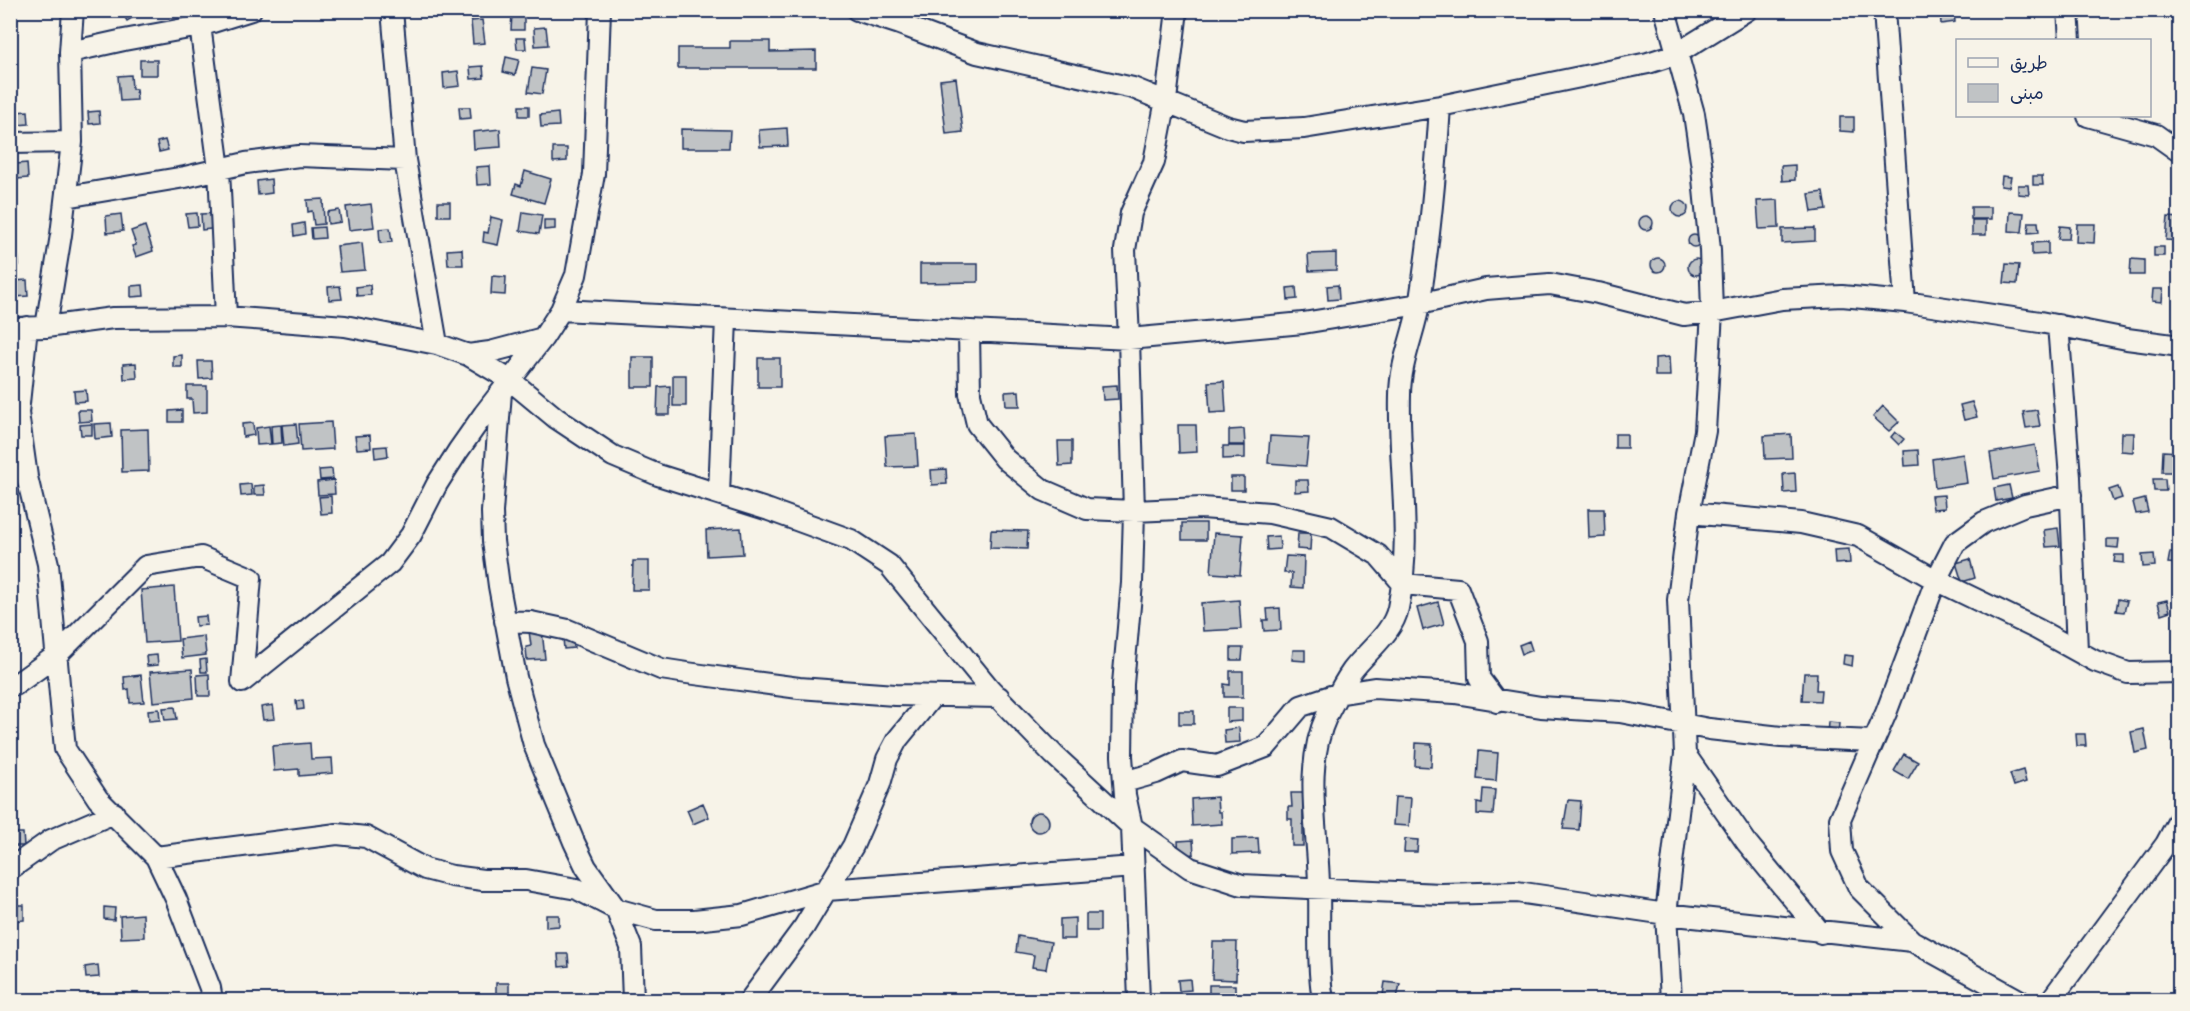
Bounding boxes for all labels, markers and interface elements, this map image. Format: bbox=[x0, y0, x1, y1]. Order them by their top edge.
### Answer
legend bbox=[1956, 39, 2151, 117]
text: طريق bbox=[2010, 52, 2048, 75]
text: مبنى bbox=[2010, 82, 2044, 105]

